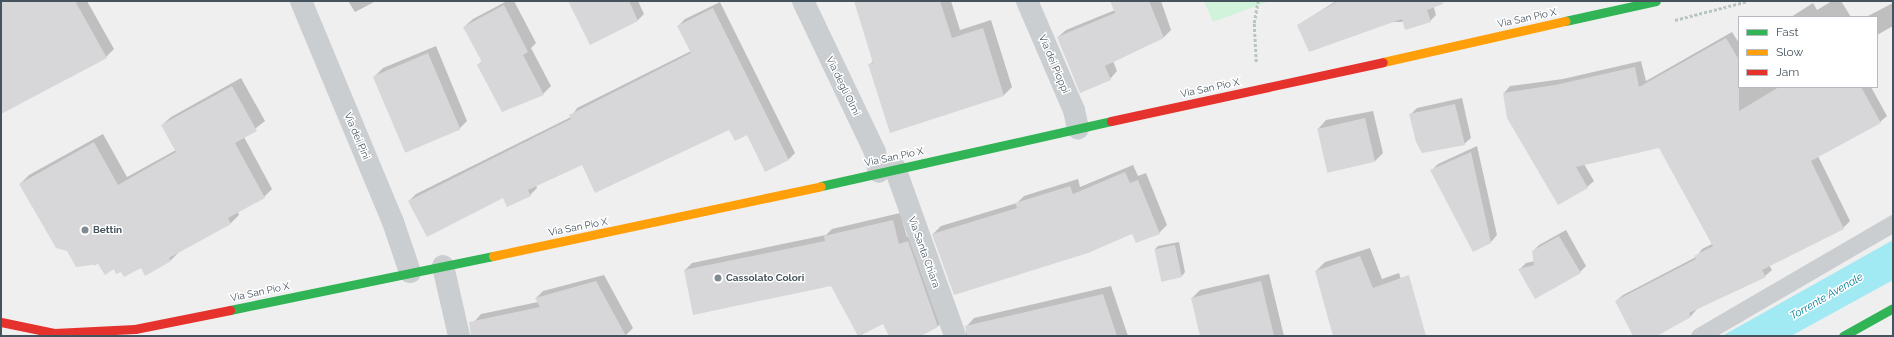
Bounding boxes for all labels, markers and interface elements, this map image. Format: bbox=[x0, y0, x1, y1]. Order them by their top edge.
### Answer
street label: Via San Pio X bbox=[1496, 6, 1558, 30]
legend bbox=[1738, 16, 1878, 88]
text: Fast bbox=[1776, 25, 1799, 39]
street label: Via dei Pioppi bbox=[1036, 33, 1072, 95]
text: Slow bbox=[1776, 45, 1803, 59]
street label: Via degli Olmi bbox=[824, 54, 862, 118]
text: Jam bbox=[1776, 65, 1799, 79]
street label: Via San Pio X bbox=[1179, 76, 1241, 100]
street label: Via dei Pini bbox=[342, 111, 372, 161]
street label: Via San Pio X bbox=[863, 145, 925, 169]
street label: Via San Pio X bbox=[547, 215, 609, 239]
street label: Via Santa Chiara bbox=[906, 215, 942, 289]
place label: Bettin bbox=[93, 224, 122, 236]
marker: Bettin bbox=[80, 225, 90, 235]
water label: Torrente Avenale bbox=[1788, 271, 1866, 323]
place label: Cassolato Colori bbox=[726, 272, 804, 284]
marker: Cassolato Colori bbox=[713, 273, 723, 283]
street label: Via San Pio X bbox=[229, 280, 291, 304]

